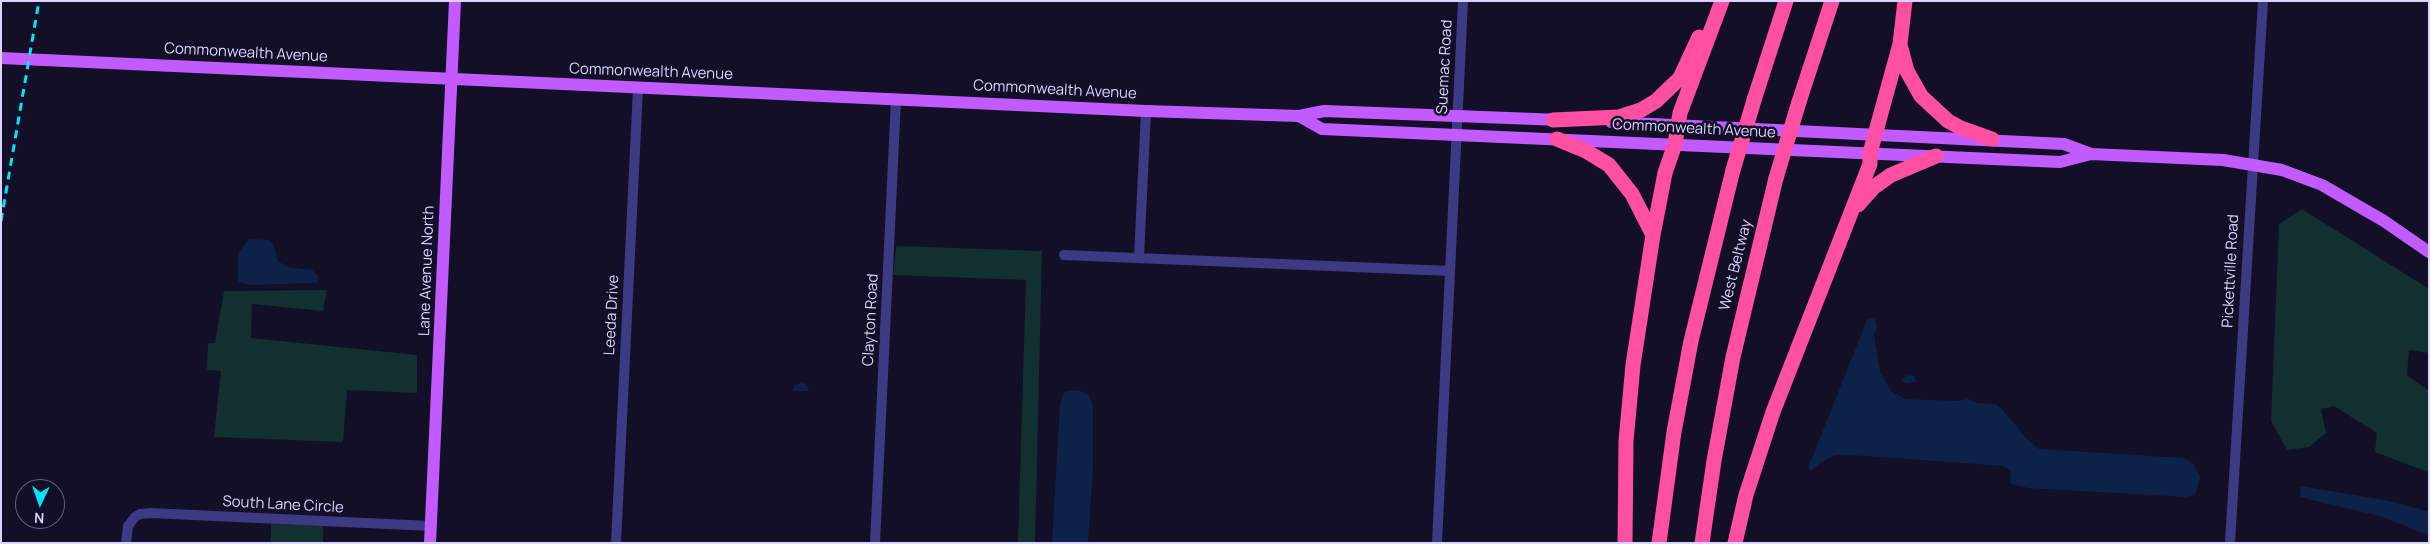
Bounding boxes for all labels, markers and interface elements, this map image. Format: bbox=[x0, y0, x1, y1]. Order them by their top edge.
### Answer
street label: Suemac Road bbox=[1434, 19, 1456, 115]
street label: Commonwealth Avenue bbox=[164, 40, 328, 66]
street label: Commonwealth Avenue bbox=[569, 60, 733, 84]
street label: Commonwealth Avenue bbox=[973, 77, 1137, 103]
street label: Commonwealth Avenue bbox=[1612, 116, 1776, 142]
street label: Lane Avenue North bbox=[416, 206, 438, 336]
street label: Pickettville Road bbox=[2219, 214, 2243, 328]
street label: West Beltway bbox=[1716, 218, 1756, 312]
street label: Clayton Road bbox=[860, 273, 882, 367]
street label: Leeda Drive bbox=[601, 274, 623, 356]
north arrow bbox=[15, 479, 65, 529]
street label: South Lane Circle bbox=[222, 493, 344, 517]
text: N bbox=[34, 509, 45, 528]

